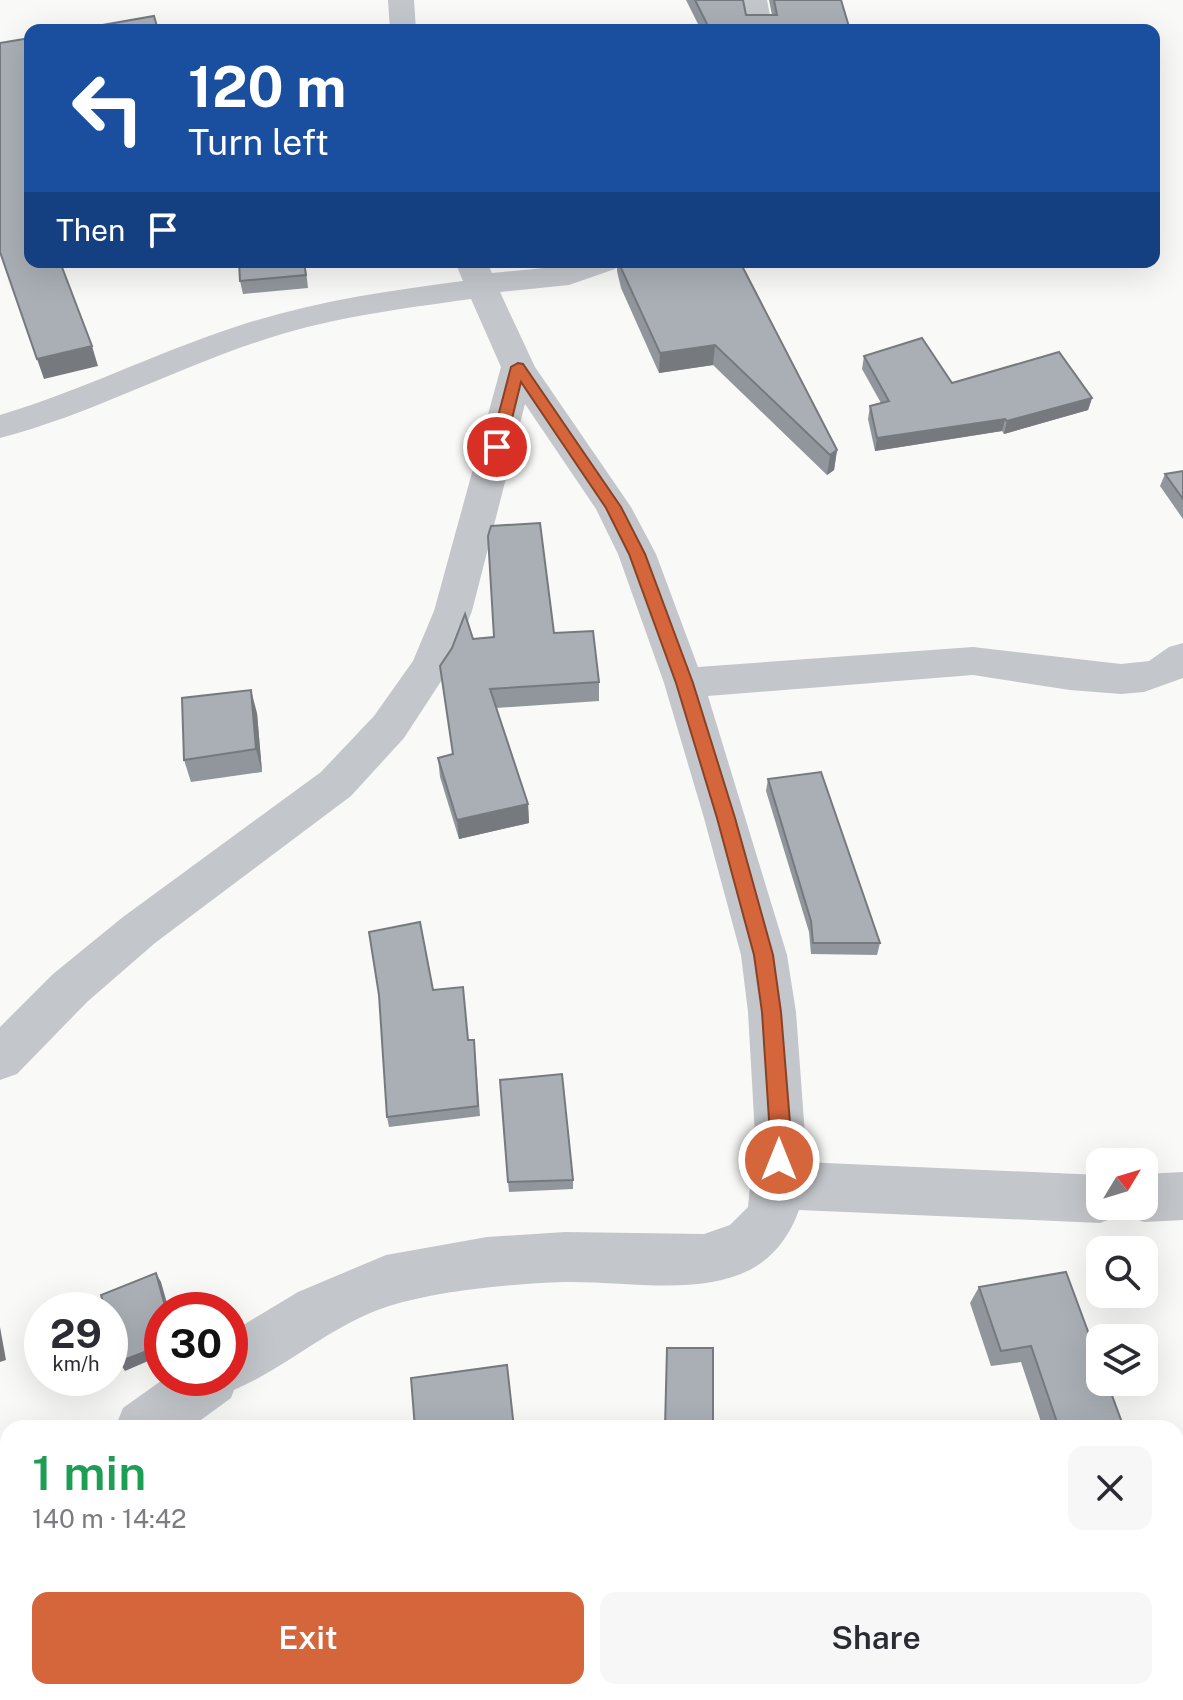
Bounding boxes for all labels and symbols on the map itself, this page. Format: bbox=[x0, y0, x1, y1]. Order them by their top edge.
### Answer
pin bbox=[463, 413, 531, 481]
position arrow bbox=[737, 1118, 821, 1202]
north arrow bbox=[1086, 1148, 1158, 1220]
speed limit sign: 30 bbox=[144, 1292, 248, 1396]

